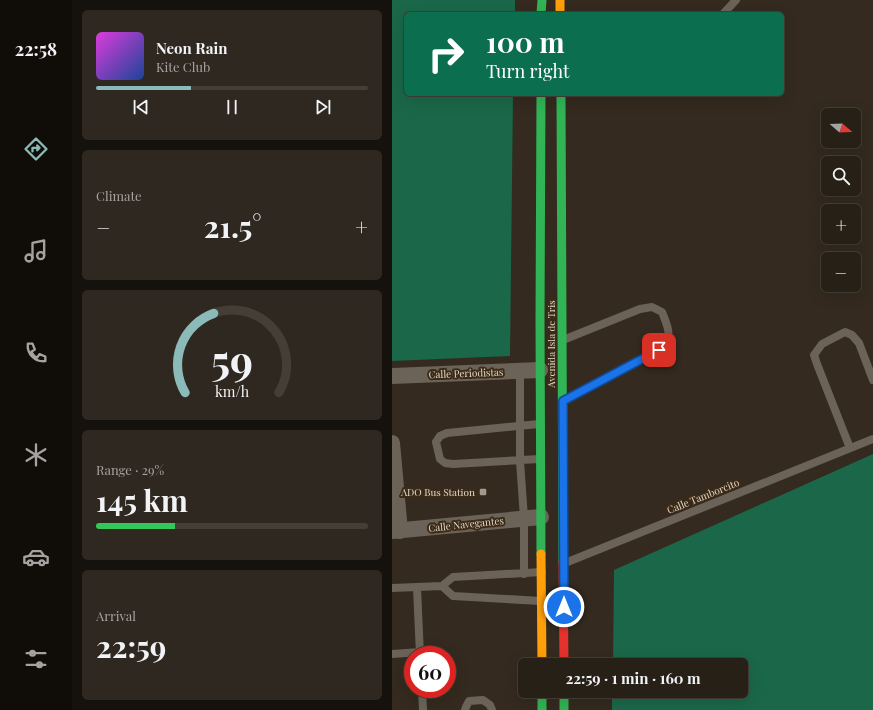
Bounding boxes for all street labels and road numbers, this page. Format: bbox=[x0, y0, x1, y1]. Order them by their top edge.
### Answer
street label: Avenida Isla de Tris bbox=[544, 300, 558, 389]
street label: Calle Periodistas bbox=[428, 365, 504, 381]
street label: Calle Tamborcito bbox=[665, 475, 742, 517]
street label: Calle Navegantes bbox=[428, 513, 504, 535]

